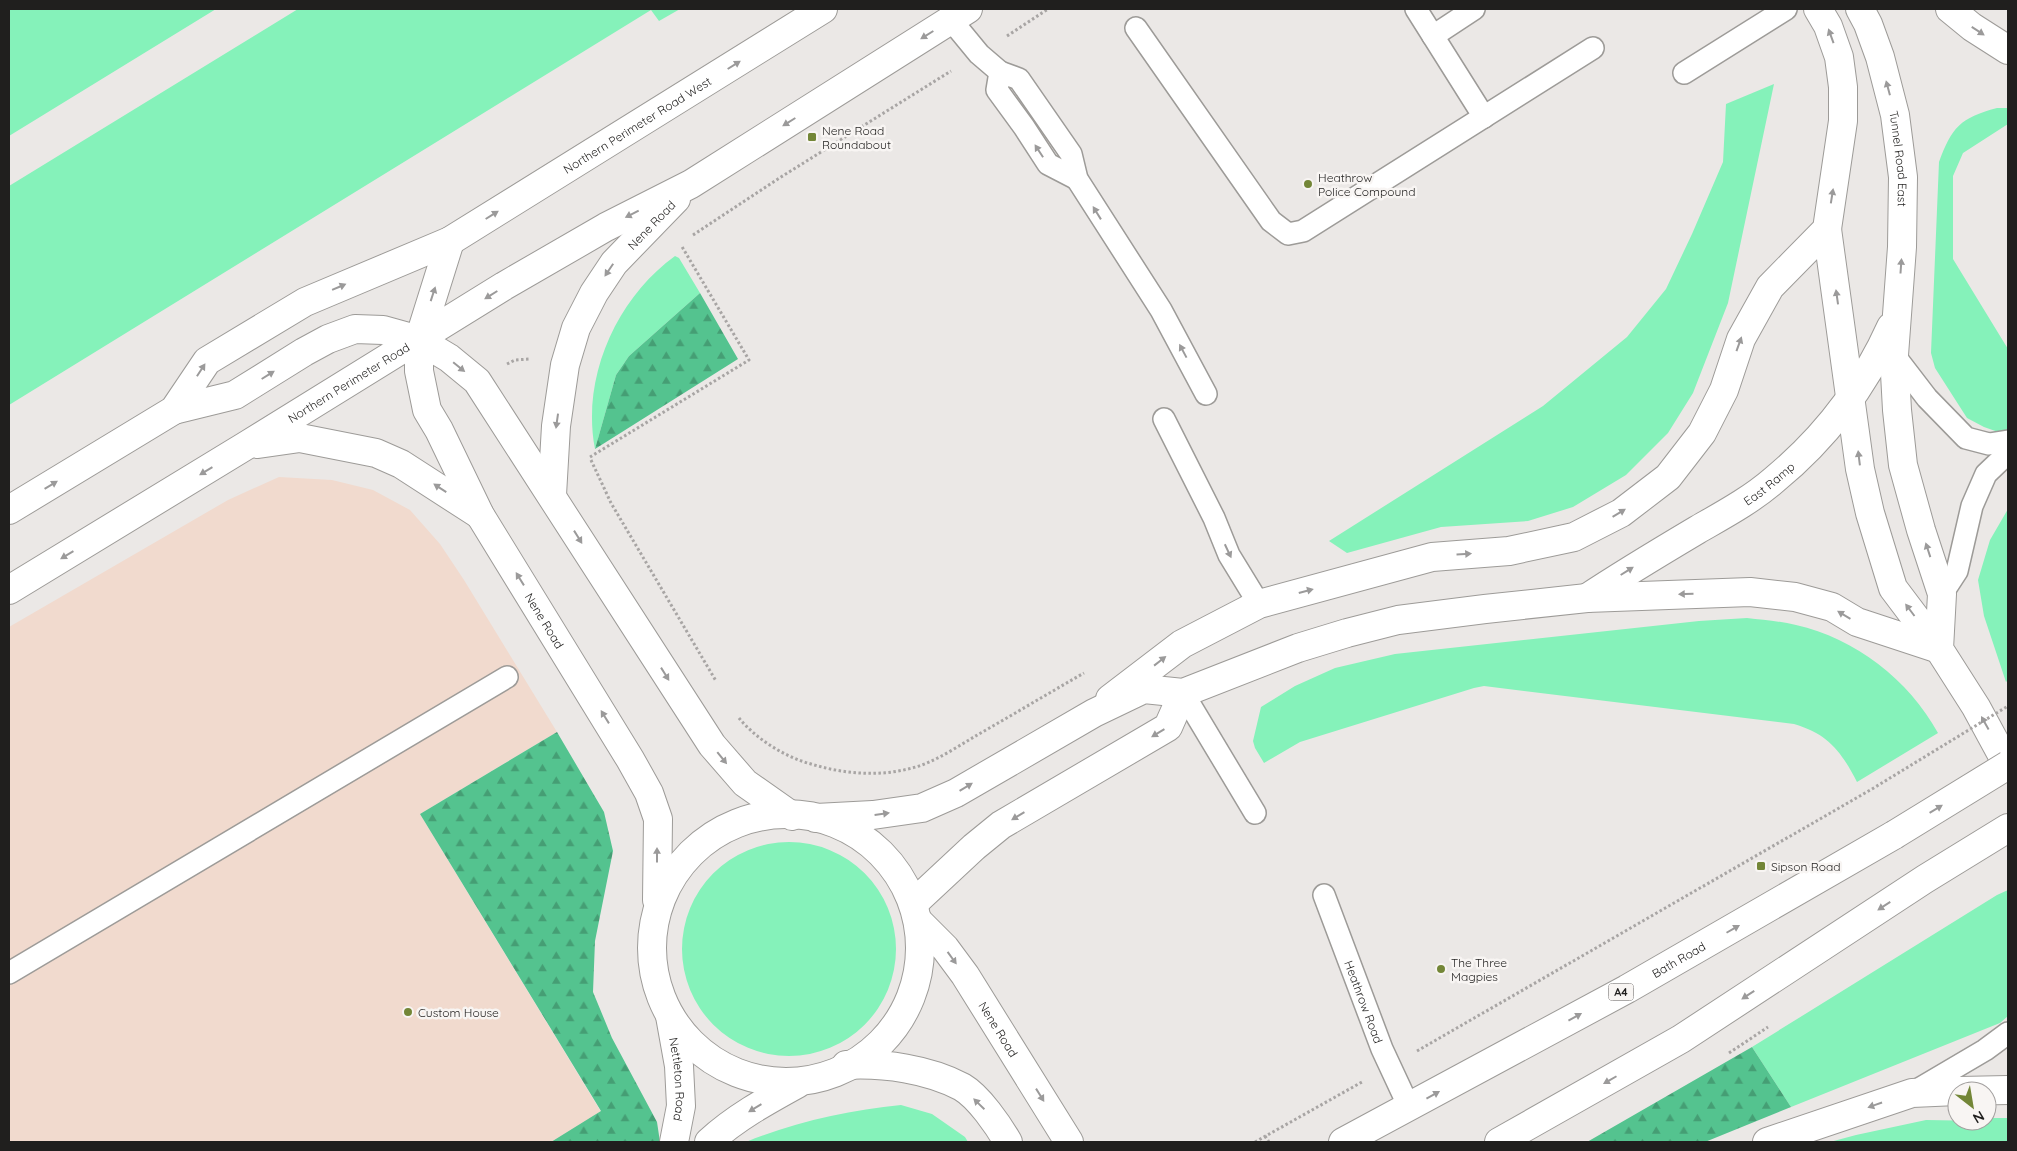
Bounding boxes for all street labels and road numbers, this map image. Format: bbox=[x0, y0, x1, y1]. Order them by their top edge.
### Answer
street label: Northern Perimeter Road West bbox=[560, 73, 714, 176]
street label: Tunnel Road East bbox=[1887, 109, 1911, 207]
street label: Nene Road bbox=[624, 197, 678, 252]
street label: Northern Perimeter Road bbox=[285, 339, 412, 426]
street label: East Ramp bbox=[1740, 459, 1797, 508]
street label: Nene Road bbox=[522, 590, 568, 651]
street label: Bath Road bbox=[1649, 938, 1708, 981]
street label: Heathrow Road bbox=[1342, 958, 1387, 1045]
road number: A4 bbox=[1608, 984, 1634, 1000]
street label: Nene Road bbox=[976, 999, 1021, 1059]
street label: Nettleton Road bbox=[666, 1036, 689, 1122]

